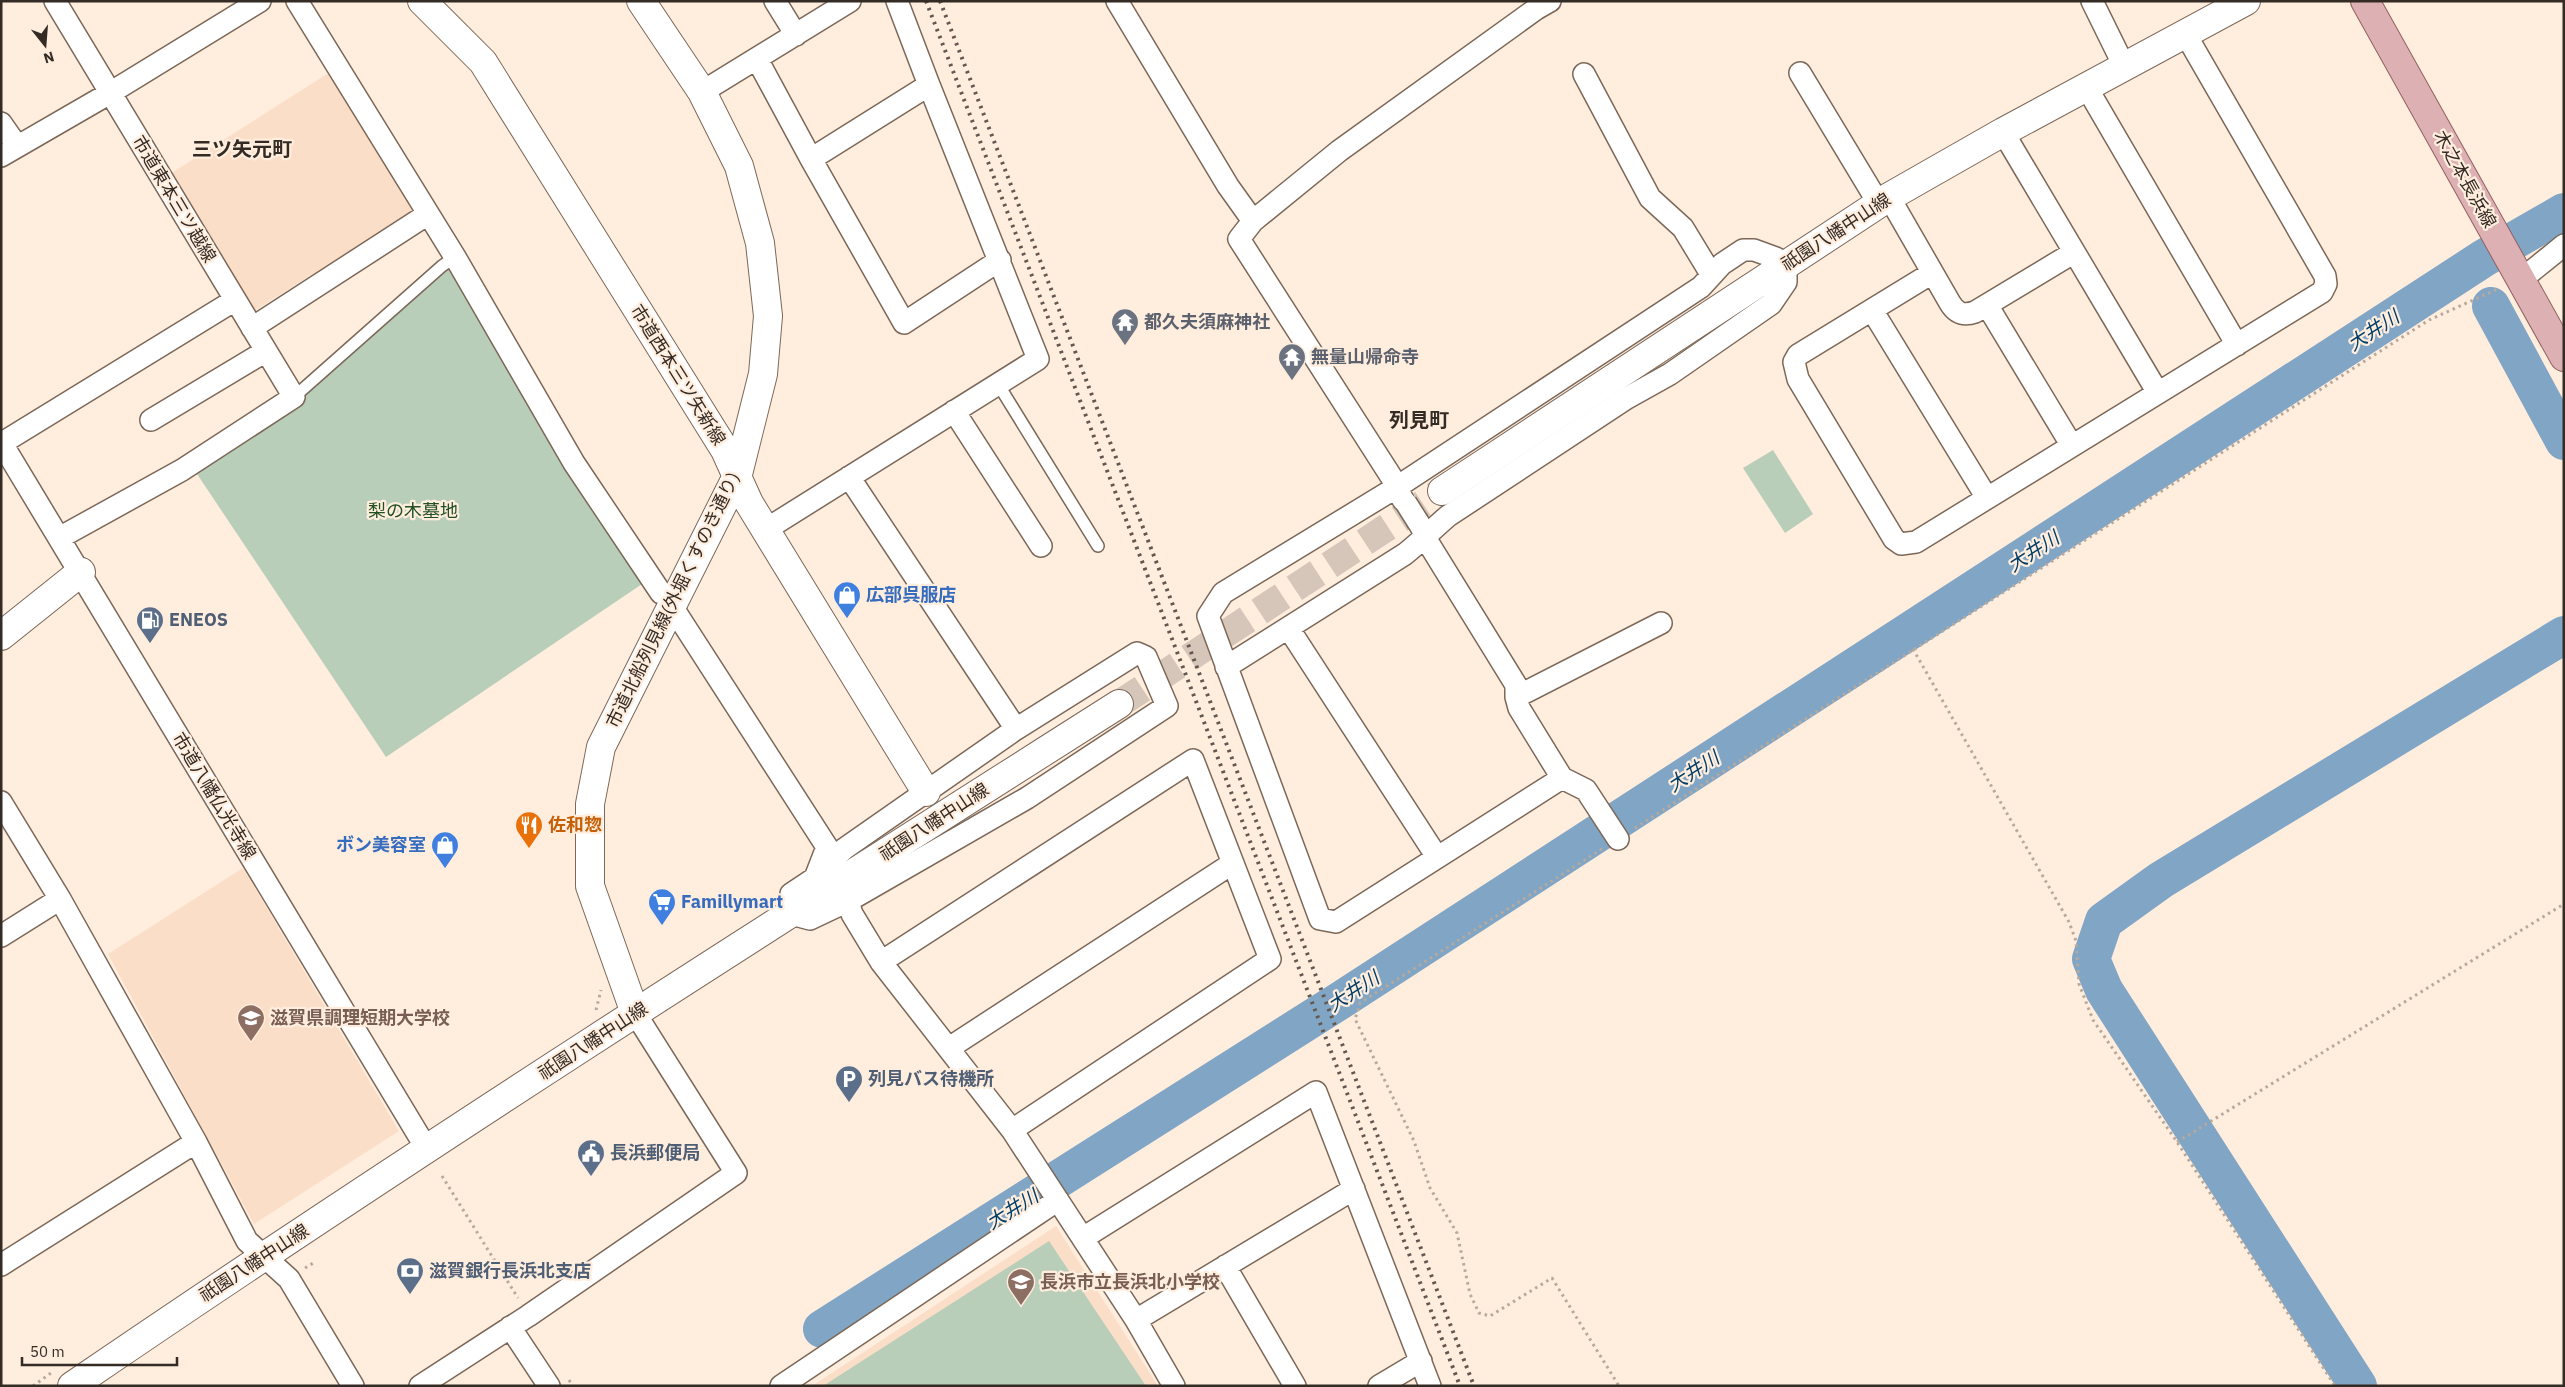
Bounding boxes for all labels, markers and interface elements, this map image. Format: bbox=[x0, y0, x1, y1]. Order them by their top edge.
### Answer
north arrow bbox=[20, 20, 70, 70]
text: N bbox=[41, 47, 56, 68]
street label: 木之本長浜線 bbox=[2429, 126, 2502, 232]
street label: 市道東本三ツ越線 bbox=[127, 131, 221, 266]
district label: 三ツ矢元町 bbox=[192, 135, 292, 162]
street label: 祇園八幡中山線 bbox=[1777, 188, 1895, 276]
street label: 市道西本三ツ矢新線 bbox=[626, 300, 731, 450]
water label: 大井川 bbox=[2343, 303, 2405, 356]
temple icon: 都久夫須麻神社 bbox=[1110, 307, 1140, 346]
place label: 都久夫須麻神社 bbox=[1144, 310, 1270, 333]
temple icon: 無量山帰命寺 bbox=[1277, 342, 1307, 381]
place label: 無量山帰命寺 bbox=[1311, 345, 1419, 368]
district label: 列見町 bbox=[1389, 406, 1449, 433]
street label: 市道北船列見線(外堀くすのき通り) bbox=[601, 468, 745, 731]
park label: 梨の木墓地 bbox=[368, 499, 458, 522]
water label: 大井川 bbox=[2003, 524, 2065, 577]
shop icon: 広部呉服店 bbox=[832, 580, 862, 619]
place label: 広部呉服店 bbox=[866, 583, 956, 606]
fuel station icon: ENEOS bbox=[135, 605, 165, 644]
place label: ENEOS bbox=[169, 608, 228, 631]
street label: 市道八幡仏光寺線 bbox=[167, 728, 261, 863]
water label: 大井川 bbox=[1663, 744, 1725, 797]
street label: 祇園八幡中山線 bbox=[875, 778, 993, 866]
restaurant icon: 佐和惣 bbox=[514, 810, 544, 849]
place label: 佐和惣 bbox=[548, 813, 602, 836]
shop icon: ボン美容室 bbox=[430, 830, 460, 869]
place label: ボン美容室 bbox=[336, 833, 426, 856]
supermarket icon: Famillymart bbox=[647, 887, 677, 926]
place label: Famillymart bbox=[681, 890, 783, 913]
water label: 大井川 bbox=[1323, 964, 1385, 1017]
street label: 祇園八幡中山線 bbox=[534, 997, 652, 1085]
school or university icon: 滋賀県調理短期大学校 bbox=[236, 1003, 266, 1042]
place label: 滋賀県調理短期大学校 bbox=[270, 1006, 450, 1029]
parking icon: 列見バス待機所 bbox=[834, 1064, 864, 1103]
place label: 列見バス待機所 bbox=[868, 1067, 994, 1090]
public building icon: 長浜郵便局 bbox=[576, 1138, 606, 1177]
place label: 長浜郵便局 bbox=[610, 1141, 700, 1164]
water label: 大井川 bbox=[981, 1183, 1044, 1234]
street label: 祇園八幡中山線 bbox=[195, 1219, 313, 1307]
bank icon: 滋賀銀行長浜北支店 bbox=[395, 1256, 425, 1295]
place label: 滋賀銀行長浜北支店 bbox=[429, 1259, 591, 1282]
school or university icon: 長浜市立長浜北小学校 bbox=[1006, 1267, 1036, 1306]
place label: 長浜市立長浜北小学校 bbox=[1040, 1270, 1220, 1293]
scale bar bbox=[22, 1334, 178, 1366]
text: 50 m bbox=[30, 1342, 65, 1361]

